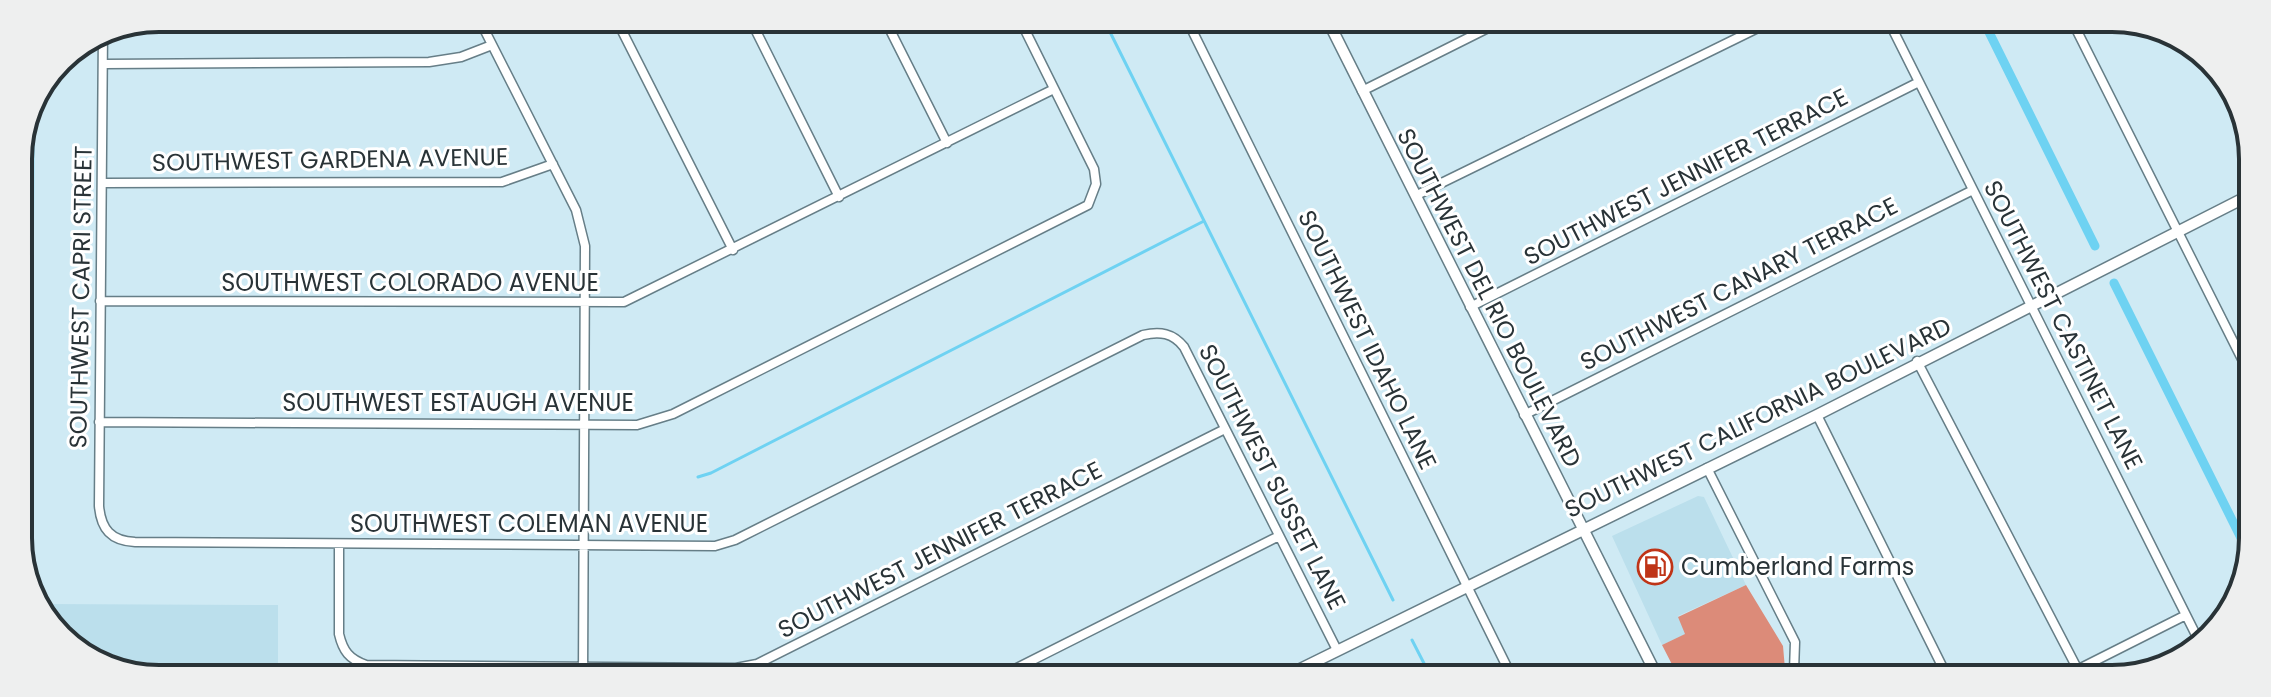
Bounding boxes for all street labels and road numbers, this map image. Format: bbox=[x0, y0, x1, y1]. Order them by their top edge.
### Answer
street label: SOUTHWEST JENNIFER TERRACE bbox=[1518, 80, 1853, 273]
street label: SOUTHWEST DEL RIO BOULEVARD bbox=[1389, 123, 1590, 473]
street label: SOUTHWEST GARDENA AVENUE bbox=[152, 140, 508, 179]
street label: SOUTHWEST CAPRI STREET bbox=[61, 145, 100, 449]
street label: SOUTHWEST CASTINET LANE bbox=[1976, 175, 2151, 475]
street label: SOUTHWEST CANARY TERRACE bbox=[1574, 189, 1903, 378]
street label: SOUTHWEST IDAHO LANE bbox=[1290, 205, 1445, 475]
street label: SOUTHWEST COLORADO AVENUE bbox=[221, 266, 599, 299]
street label: SOUTHWEST CALIFORNIA BOULEVARD bbox=[1559, 309, 1957, 526]
street label: SOUTHWEST SUSSET LANE bbox=[1191, 338, 1354, 615]
street label: SOUTHWEST ESTAUGH AVENUE bbox=[282, 386, 634, 419]
street label: SOUTHWEST JENNIFER TERRACE bbox=[772, 453, 1107, 646]
street label: SOUTHWEST COLEMAN AVENUE bbox=[350, 507, 708, 540]

